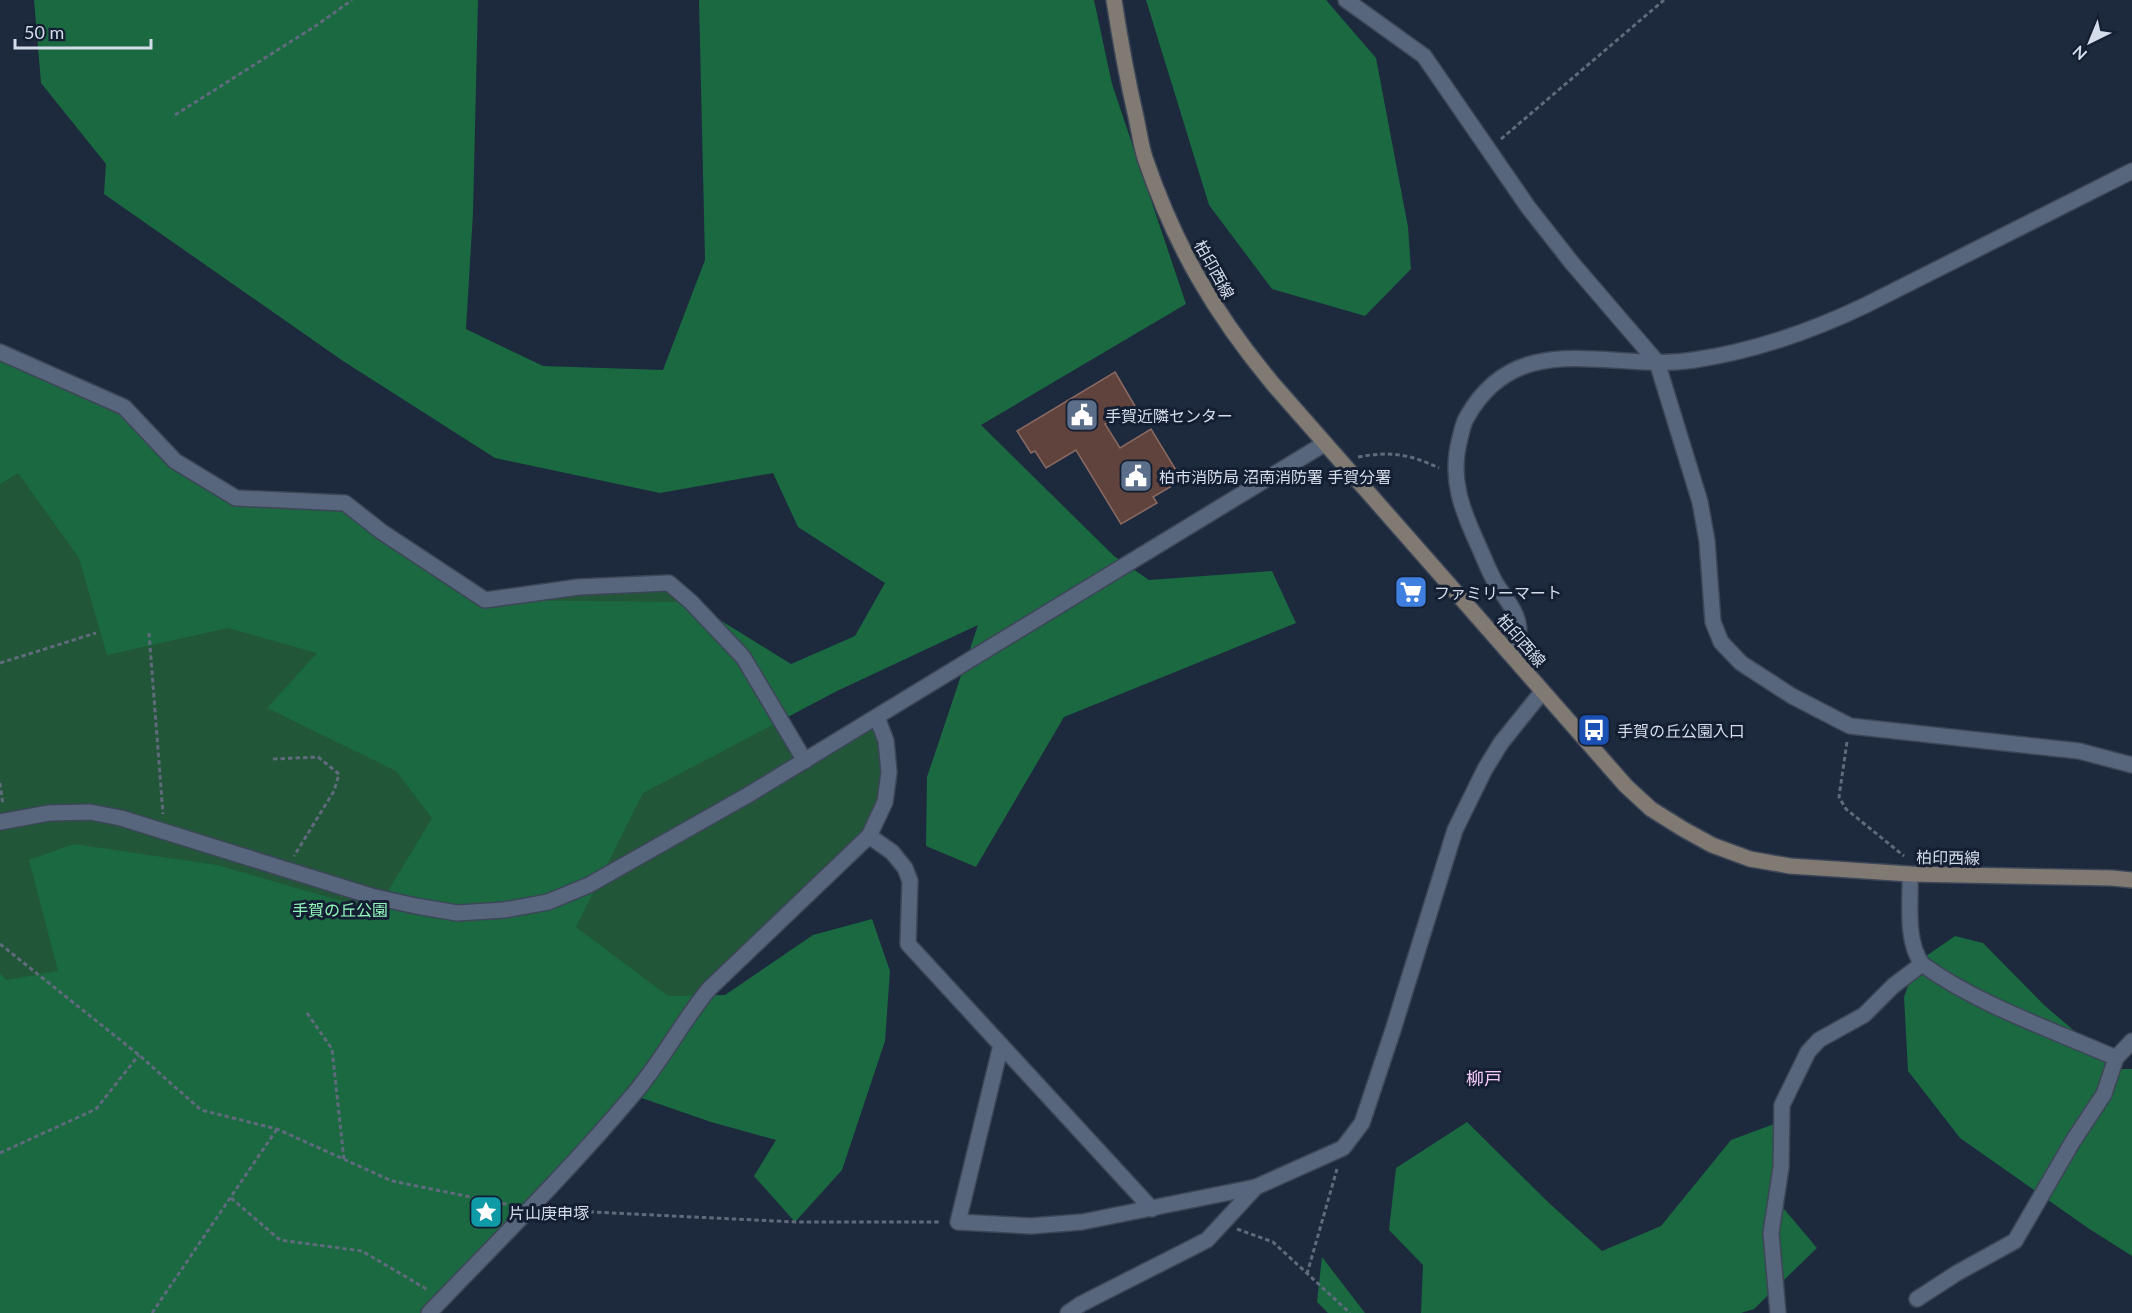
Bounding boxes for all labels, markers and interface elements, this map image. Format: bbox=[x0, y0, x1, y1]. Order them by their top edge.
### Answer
scale bar bbox=[15, 12, 152, 50]
north arrow bbox=[2060, 12, 2120, 72]
text: 50 m bbox=[24, 21, 64, 43]
text: N bbox=[2068, 42, 2090, 64]
street label: 柏印西線 bbox=[1191, 236, 1239, 302]
public building icon: 手賀近隣センター bbox=[1064, 397, 1100, 433]
place label: 手賀近隣センター bbox=[1105, 406, 1233, 425]
public building icon: 柏市消防局 沼南消防署 手賀分署 bbox=[1118, 458, 1154, 494]
place label: 柏市消防局 沼南消防署 手賀分署 bbox=[1159, 467, 1391, 486]
supermarket icon: ファミリーマート bbox=[1393, 574, 1429, 610]
place label: ファミリーマート bbox=[1434, 583, 1562, 602]
street label: 柏印西線 bbox=[1494, 610, 1550, 670]
bus stop icon: 手賀の丘公園入口 bbox=[1576, 712, 1612, 748]
place label: 手賀の丘公園入口 bbox=[1617, 721, 1745, 740]
street label: 柏印西線 bbox=[1916, 847, 1980, 867]
park label: 手賀の丘公園 bbox=[292, 900, 388, 919]
district label: 柳戸 bbox=[1466, 1067, 1502, 1089]
place icon: 片山庚申塚 bbox=[468, 1194, 504, 1230]
place label: 片山庚申塚 bbox=[509, 1203, 589, 1222]

